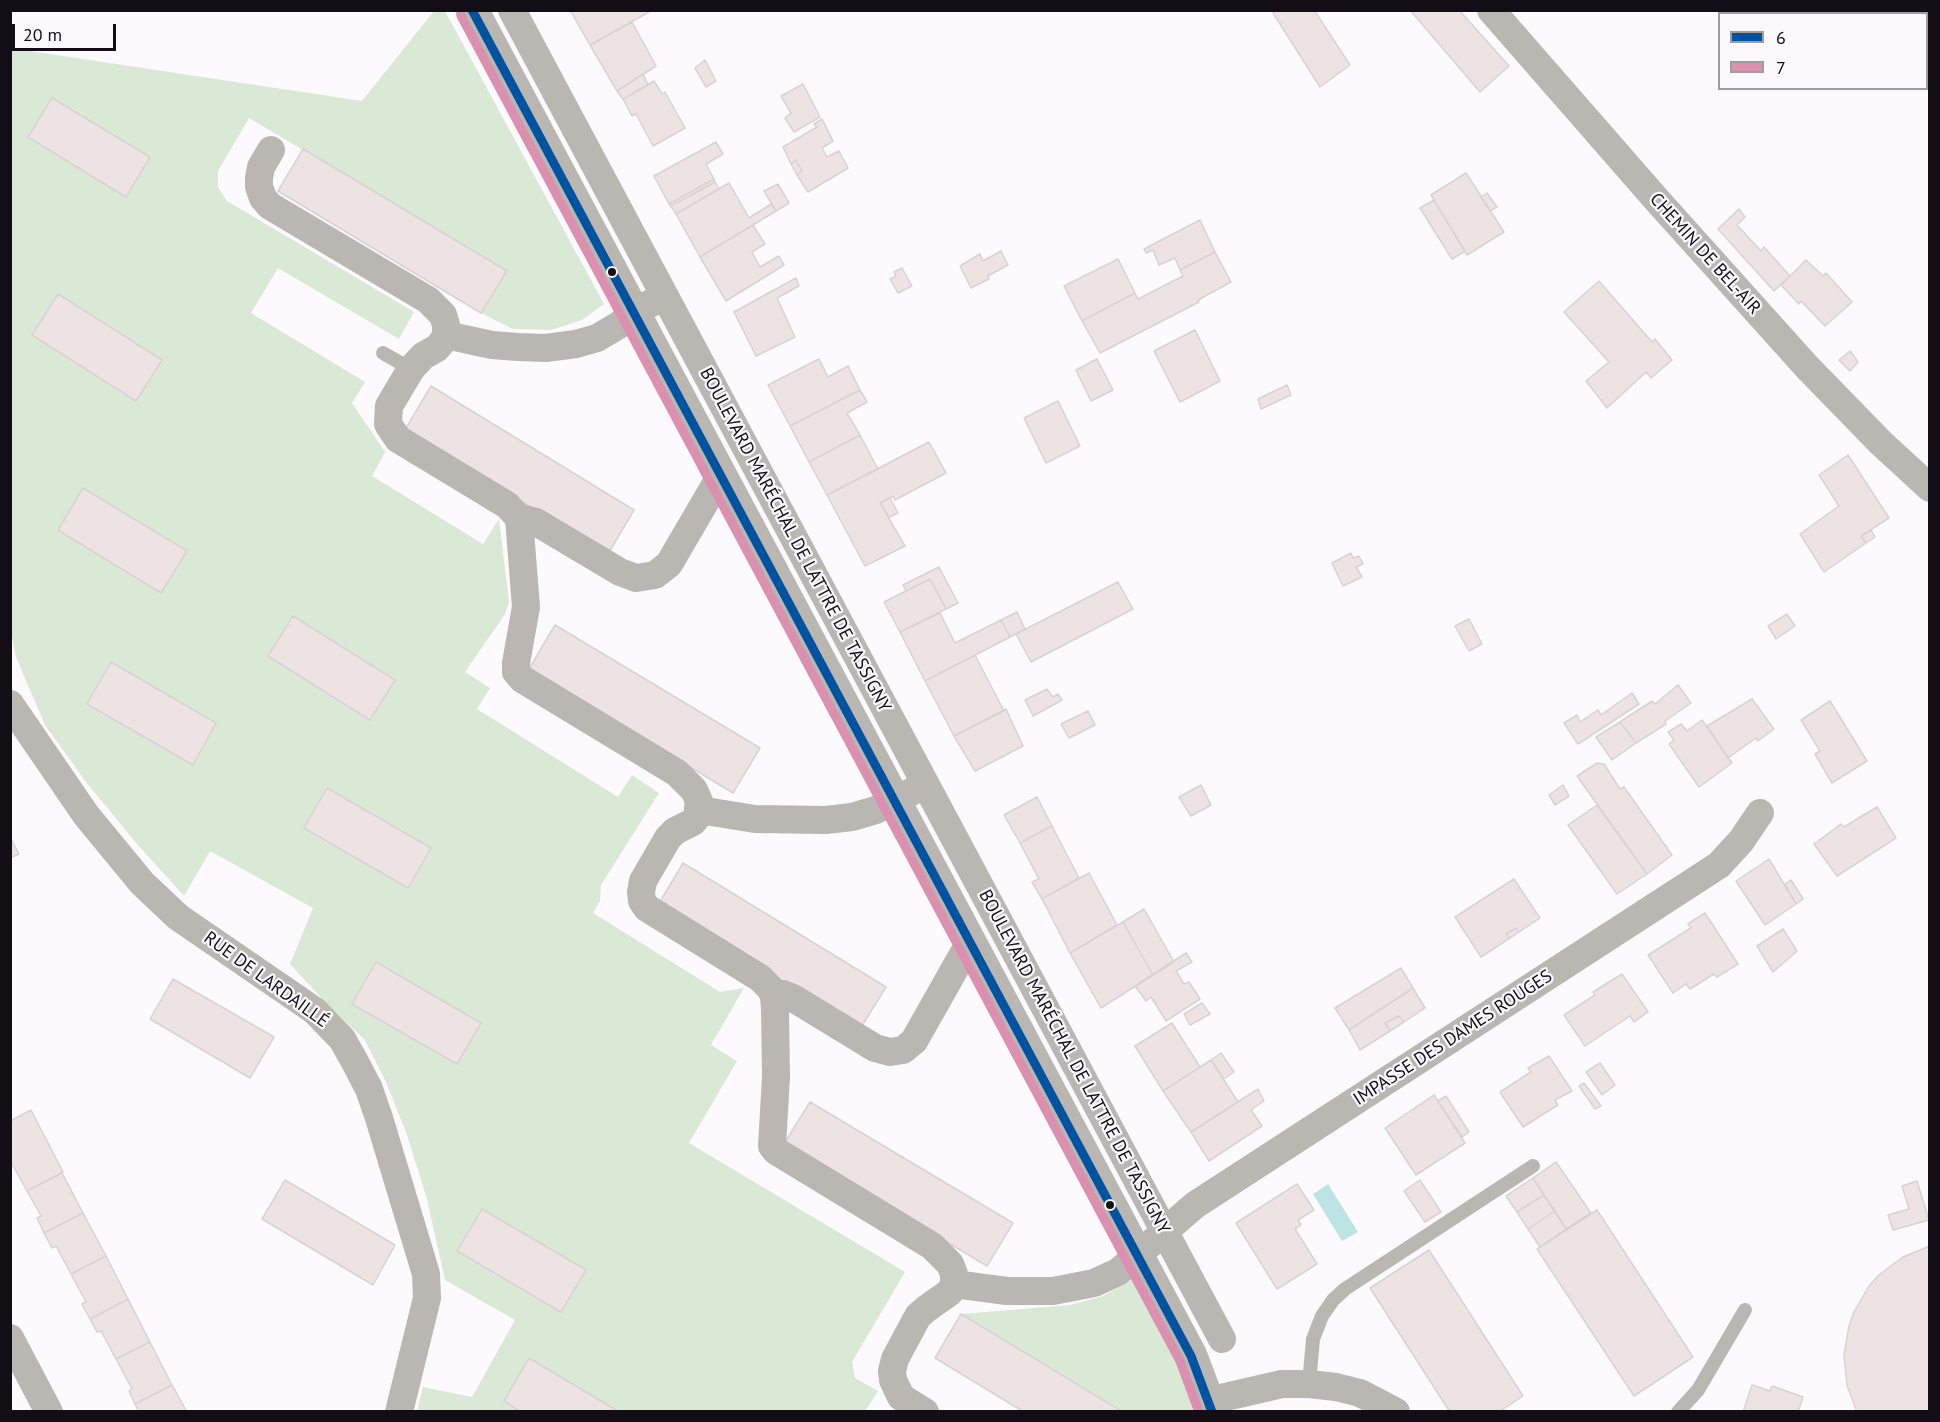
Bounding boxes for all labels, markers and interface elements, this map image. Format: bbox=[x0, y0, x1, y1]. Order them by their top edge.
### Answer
scale bar bbox=[15, 12, 118, 50]
legend bbox=[1718, 12, 1928, 90]
text: 20 m bbox=[23, 23, 62, 46]
text: 6 bbox=[1776, 26, 1786, 49]
text: 7 bbox=[1776, 56, 1786, 79]
street label: CHEMIN DE BEL-AIR bbox=[1645, 189, 1765, 319]
unlabelled marker bbox=[606, 266, 618, 278]
street label: BOULEVARD MARÉCHAL DE LATTRE DE TASSIGNY bbox=[695, 364, 895, 716]
street label: BOULEVARD MARÉCHAL DE LATTRE DE TASSIGNY bbox=[974, 886, 1174, 1238]
street label: RUE DE LARDAILLÉ bbox=[199, 927, 333, 1033]
street label: IMPASSE DES DAMES ROUGES bbox=[1350, 966, 1556, 1110]
unlabelled marker bbox=[1104, 1199, 1116, 1211]

